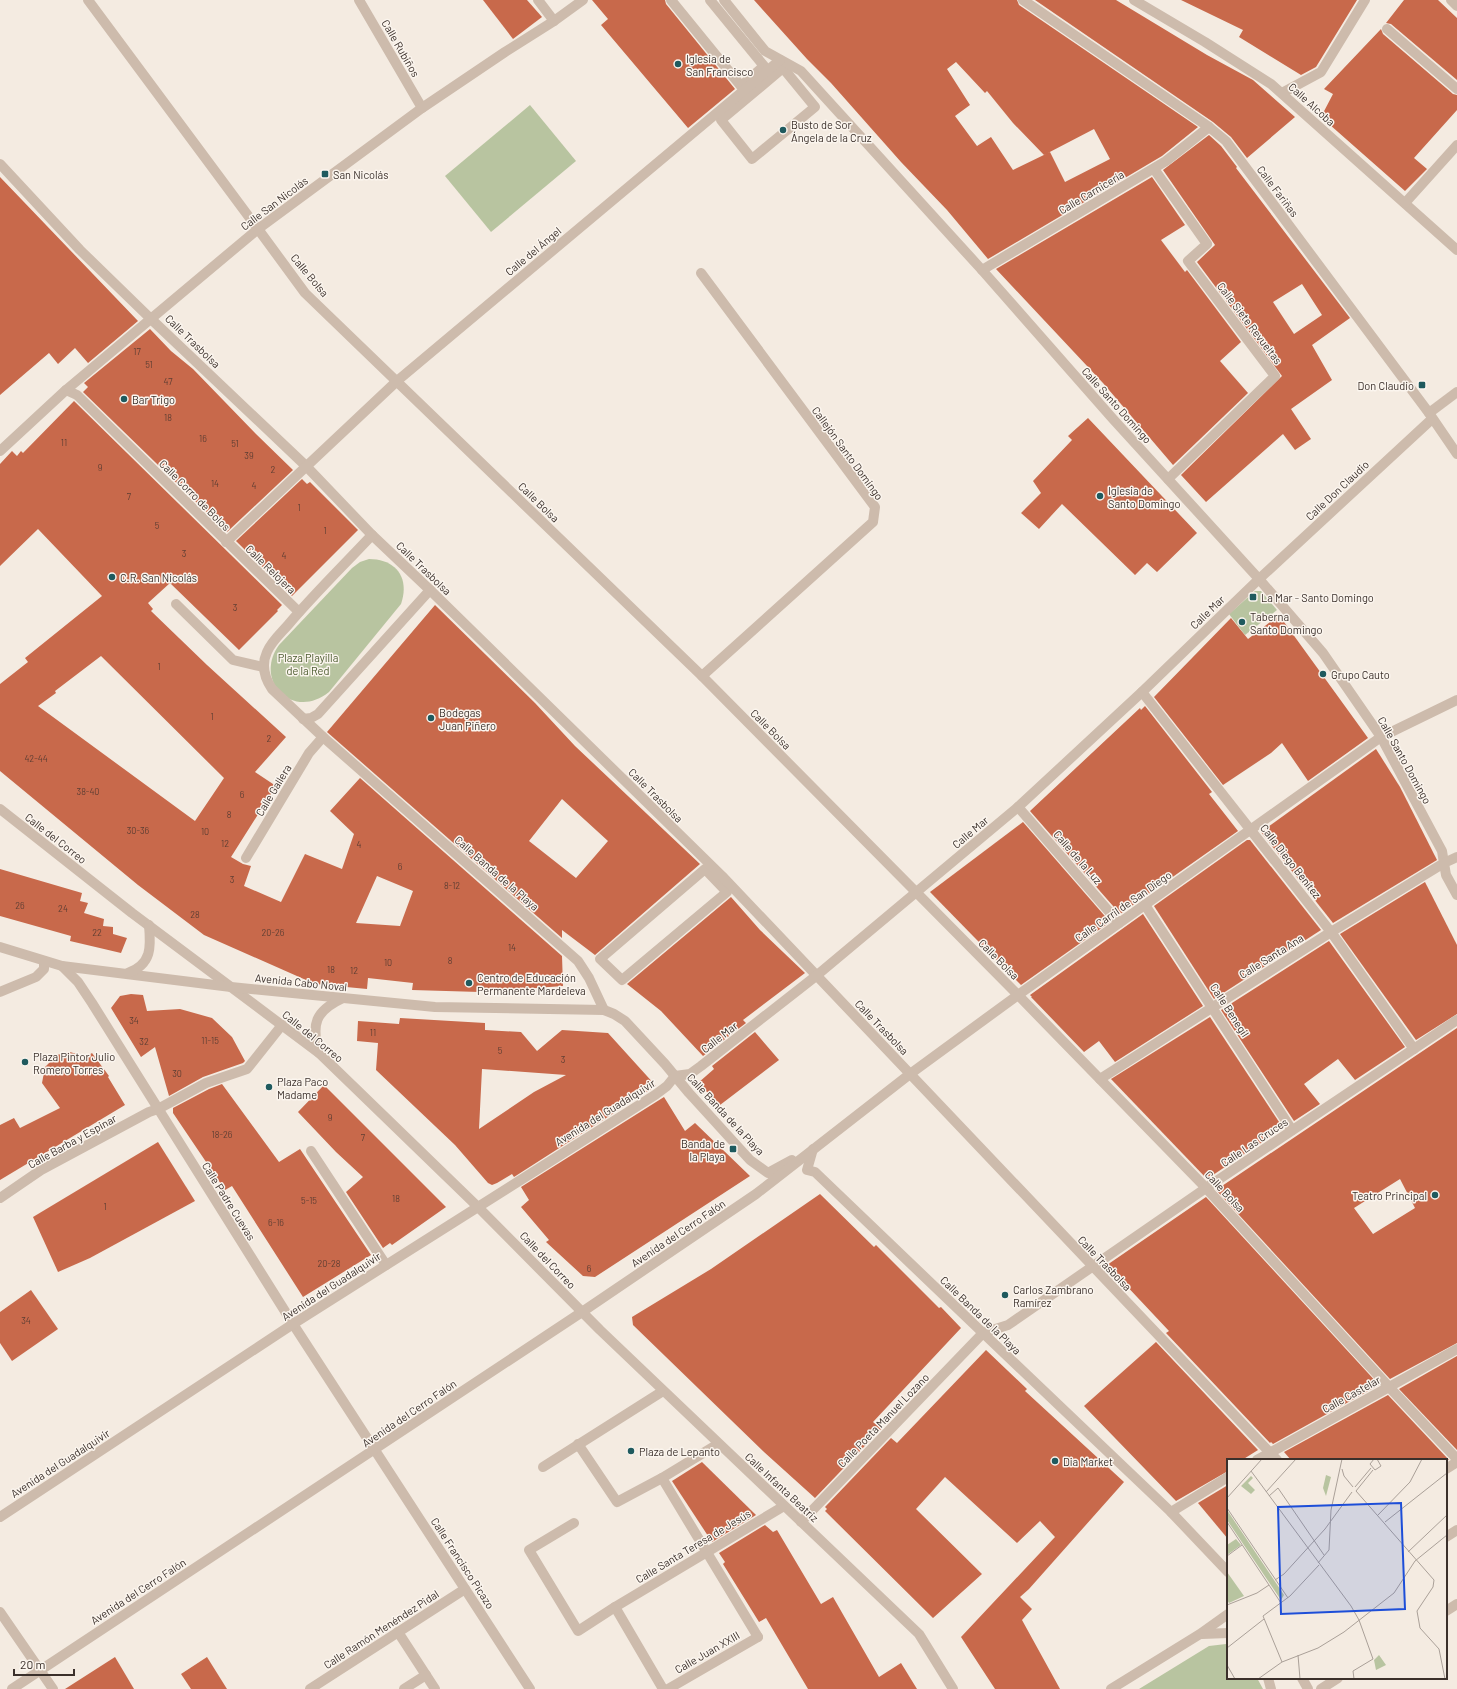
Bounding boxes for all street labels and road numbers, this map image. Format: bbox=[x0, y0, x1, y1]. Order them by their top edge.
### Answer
street label: Calle Rubiños bbox=[379, 17, 423, 79]
street label: Calle Alcoba bbox=[1286, 80, 1338, 128]
street label: Calle Fariñas bbox=[1255, 163, 1301, 219]
street label: Calle Carnicería bbox=[1056, 167, 1126, 217]
street label: Calle San Nicolás bbox=[238, 173, 310, 233]
street label: Calle del Ángel bbox=[502, 224, 564, 278]
street label: Calle Bolsa bbox=[288, 251, 332, 299]
street label: Calle Siete Revueltas bbox=[1215, 280, 1285, 366]
street label: Calle Trasbolsa bbox=[163, 312, 223, 370]
street label: Calle Santo Domingo bbox=[1079, 364, 1155, 446]
street label: Callejón Santo Domingo bbox=[810, 404, 886, 502]
street label: Calle Corro de Bolos bbox=[157, 457, 233, 533]
street label: Calle Don Claudio bbox=[1303, 457, 1371, 523]
street label: Calle Bolsa bbox=[516, 479, 562, 525]
street label: Calle Trasbolsa bbox=[394, 539, 454, 597]
street label: Calle Relojera bbox=[243, 542, 299, 596]
street label: Calle Mar bbox=[1187, 592, 1227, 632]
street label: Calle Bolsa bbox=[748, 706, 794, 752]
street label: Calle Santo Domingo bbox=[1376, 714, 1434, 806]
street label: Calle Gallera bbox=[252, 762, 294, 818]
street label: Calle Trasbolsa bbox=[626, 765, 686, 825]
street label: Calle del Correo bbox=[23, 810, 89, 866]
street label: Calle Mar bbox=[949, 813, 991, 851]
street label: Calle Diego Benítez bbox=[1258, 821, 1324, 901]
street label: Calle de la Luz bbox=[1051, 828, 1105, 887]
street label: Calle Banda de la Playa bbox=[452, 833, 542, 913]
street label: Calle Carril de San Diego bbox=[1072, 868, 1174, 944]
street label: Calle Santa Ana bbox=[1236, 931, 1306, 981]
street label: Calle Bolsa bbox=[976, 936, 1022, 982]
street label: Avenida Cabo Noval bbox=[254, 971, 348, 993]
street label: Calle Benegil bbox=[1208, 981, 1252, 1039]
street label: Calle Trasbolsa bbox=[853, 997, 911, 1057]
street label: Calle del Correo bbox=[280, 1008, 346, 1064]
street label: Calle Mar bbox=[698, 1019, 740, 1055]
street label: Calle Banda de la Playa bbox=[685, 1070, 767, 1158]
street label: Avenida del Guadalquivir bbox=[553, 1076, 657, 1148]
street label: Calle Barba y Espinar bbox=[25, 1111, 119, 1171]
street label: Calle Las Cruces bbox=[1218, 1115, 1290, 1169]
street label: Calle Padre Cuevas bbox=[200, 1159, 258, 1243]
street label: Calle Bolsa bbox=[1203, 1168, 1247, 1214]
street label: Avenida del Cerro Falón bbox=[628, 1197, 728, 1269]
street label: Calle del Correo bbox=[517, 1229, 579, 1291]
street label: Calle Trasbolsa bbox=[1076, 1233, 1134, 1293]
street label: Avenida del Guadalquivir bbox=[279, 1249, 383, 1323]
street label: Calle Banda de la Playa bbox=[938, 1273, 1024, 1357]
street label: Calle Poeta Manuel Lozano bbox=[835, 1370, 931, 1470]
street label: Calle Castelar bbox=[1320, 1373, 1382, 1415]
street label: Avenida del Cerro Falón bbox=[359, 1377, 459, 1449]
street label: Avenida del Guadalquivir bbox=[8, 1426, 112, 1500]
street label: Calle Infanta Beatriz bbox=[743, 1450, 821, 1524]
street label: Calle Santa Teresa de Jesús bbox=[633, 1506, 753, 1586]
street label: Calle Francisco Picazo bbox=[429, 1515, 497, 1611]
street label: Avenida del Cerro Falón bbox=[88, 1555, 188, 1627]
street label: Calle Ramón Menéndez Pidal bbox=[321, 1587, 441, 1671]
street label: Calle Juan XXIII bbox=[672, 1628, 742, 1676]

